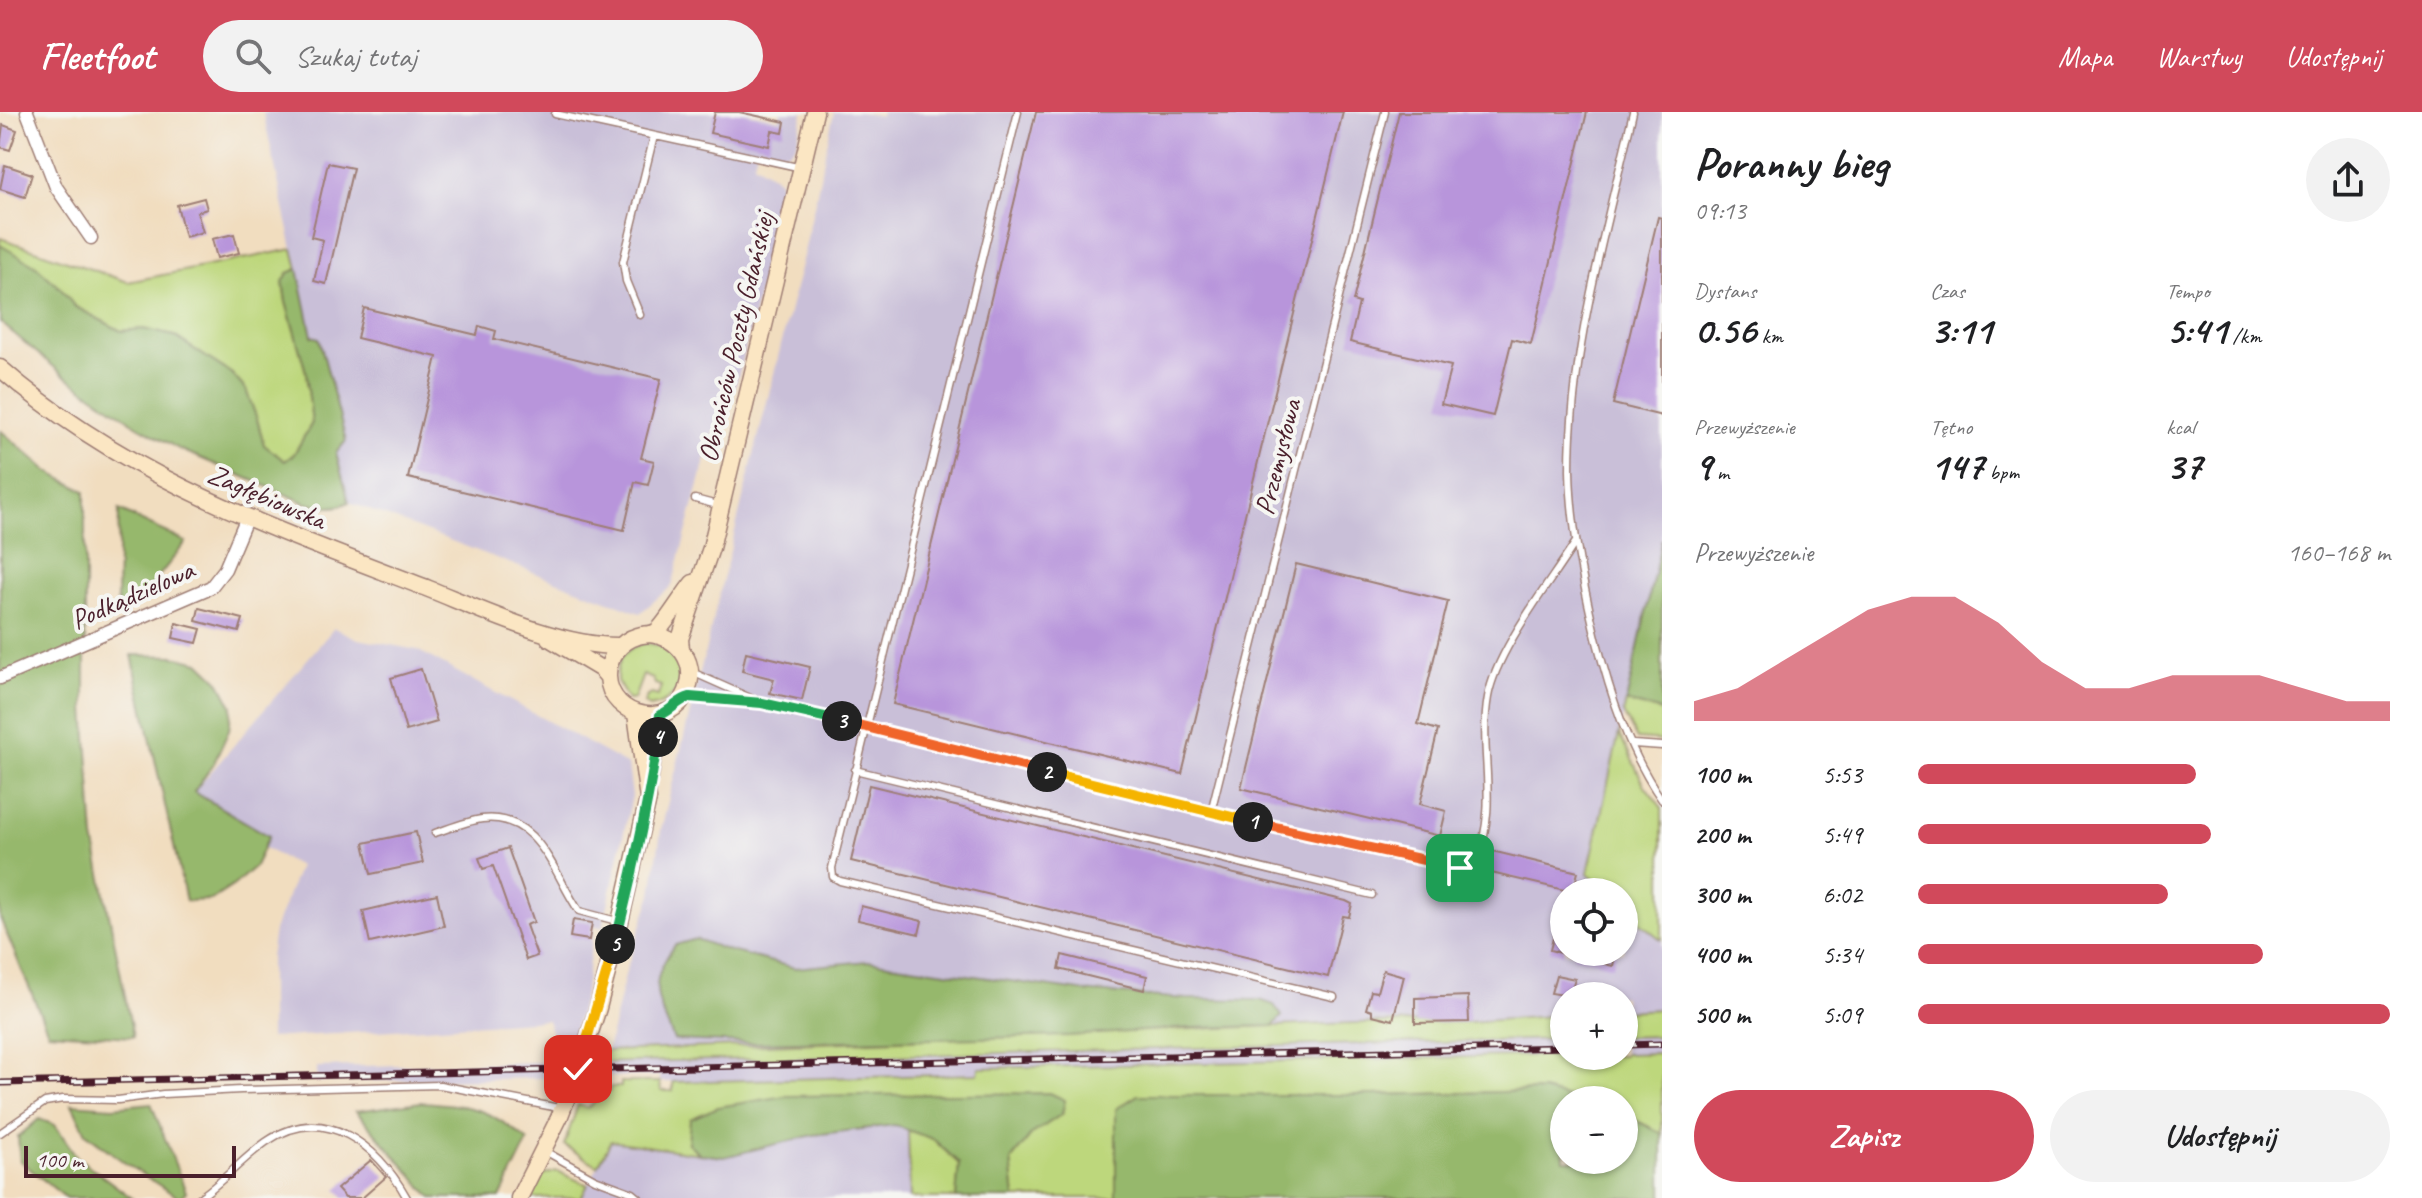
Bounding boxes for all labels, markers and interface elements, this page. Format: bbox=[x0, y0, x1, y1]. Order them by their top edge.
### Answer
search box bbox=[203, 20, 763, 92]
text: Fleetfoot bbox=[40, 33, 155, 80]
icon: search bbox=[231, 34, 275, 78]
text: Szukaj tutaj bbox=[295, 37, 417, 75]
text: Mapa bbox=[2058, 39, 2112, 74]
text: Warstwy bbox=[2156, 39, 2242, 74]
text: Udostępnij bbox=[2286, 39, 2382, 74]
text: Poranny bieg bbox=[1694, 136, 1888, 191]
button: share bbox=[2306, 138, 2390, 222]
text: 09:13 bbox=[1694, 194, 1746, 227]
street label: Obrońców Poczty Gdańskiej bbox=[690, 206, 782, 465]
text: Dystans bbox=[1694, 277, 1756, 305]
text: Czas bbox=[1930, 277, 1965, 305]
text: Tempo bbox=[2166, 277, 2210, 305]
text: 0.56 bbox=[1694, 305, 1756, 355]
text: 3:11 bbox=[1930, 305, 1992, 355]
text: 5:41 bbox=[2166, 305, 2227, 355]
text: km bbox=[1756, 322, 1783, 350]
text: /km bbox=[2227, 322, 2261, 350]
street label: Przemysłowa bbox=[1246, 394, 1309, 518]
text: Przewyższenie bbox=[1694, 413, 1795, 441]
text: Tętno bbox=[1930, 413, 1972, 441]
text: kcal bbox=[2166, 413, 2195, 441]
text: 9 bbox=[1694, 441, 1712, 491]
text: 147 bbox=[1930, 441, 1984, 491]
text: 37 bbox=[2166, 441, 2202, 491]
street label: Zagłębiowska bbox=[203, 456, 333, 538]
text: m bbox=[1712, 458, 1729, 486]
text: bpm bbox=[1984, 458, 2019, 486]
text: Przewyższenie bbox=[1694, 536, 1813, 569]
text: 160–168 m bbox=[2287, 536, 2390, 569]
street label: Podkądzielowa bbox=[65, 551, 201, 637]
pin: 3 bbox=[822, 701, 862, 741]
text: 3 bbox=[837, 707, 847, 735]
pin: 4 bbox=[638, 717, 678, 757]
text: 4 bbox=[653, 723, 663, 751]
pin: 2 bbox=[1027, 752, 1067, 792]
text: 2 bbox=[1042, 758, 1052, 786]
text: 100 m bbox=[1694, 758, 1750, 791]
text: 5:53 bbox=[1822, 758, 1862, 791]
pin: 1 bbox=[1233, 802, 1273, 842]
text: 1 bbox=[1248, 808, 1258, 836]
text: 200 m bbox=[1694, 818, 1750, 851]
text: 5:49 bbox=[1822, 818, 1862, 851]
pin bbox=[1426, 834, 1494, 902]
icon: arrive bbox=[1438, 846, 1482, 890]
map controls bbox=[1550, 878, 1638, 1174]
button: locate bbox=[1550, 878, 1638, 966]
text: 300 m bbox=[1694, 878, 1750, 911]
text: 6:02 bbox=[1822, 878, 1862, 911]
pin: 5 bbox=[595, 924, 635, 964]
text: 5 bbox=[610, 930, 620, 958]
text: 400 m bbox=[1694, 938, 1750, 971]
text: 5:34 bbox=[1822, 938, 1862, 971]
button: + bbox=[1550, 982, 1638, 1070]
text: 500 m bbox=[1694, 998, 1750, 1031]
text: 5:09 bbox=[1822, 998, 1862, 1031]
pin bbox=[544, 1035, 612, 1103]
icon: check bbox=[556, 1047, 600, 1091]
button: − bbox=[1550, 1086, 1638, 1174]
button: Zapisz bbox=[1694, 1090, 2034, 1182]
button: Udostępnij bbox=[2050, 1090, 2390, 1182]
scale bar bbox=[24, 1142, 236, 1178]
text: 100 m bbox=[36, 1146, 83, 1174]

